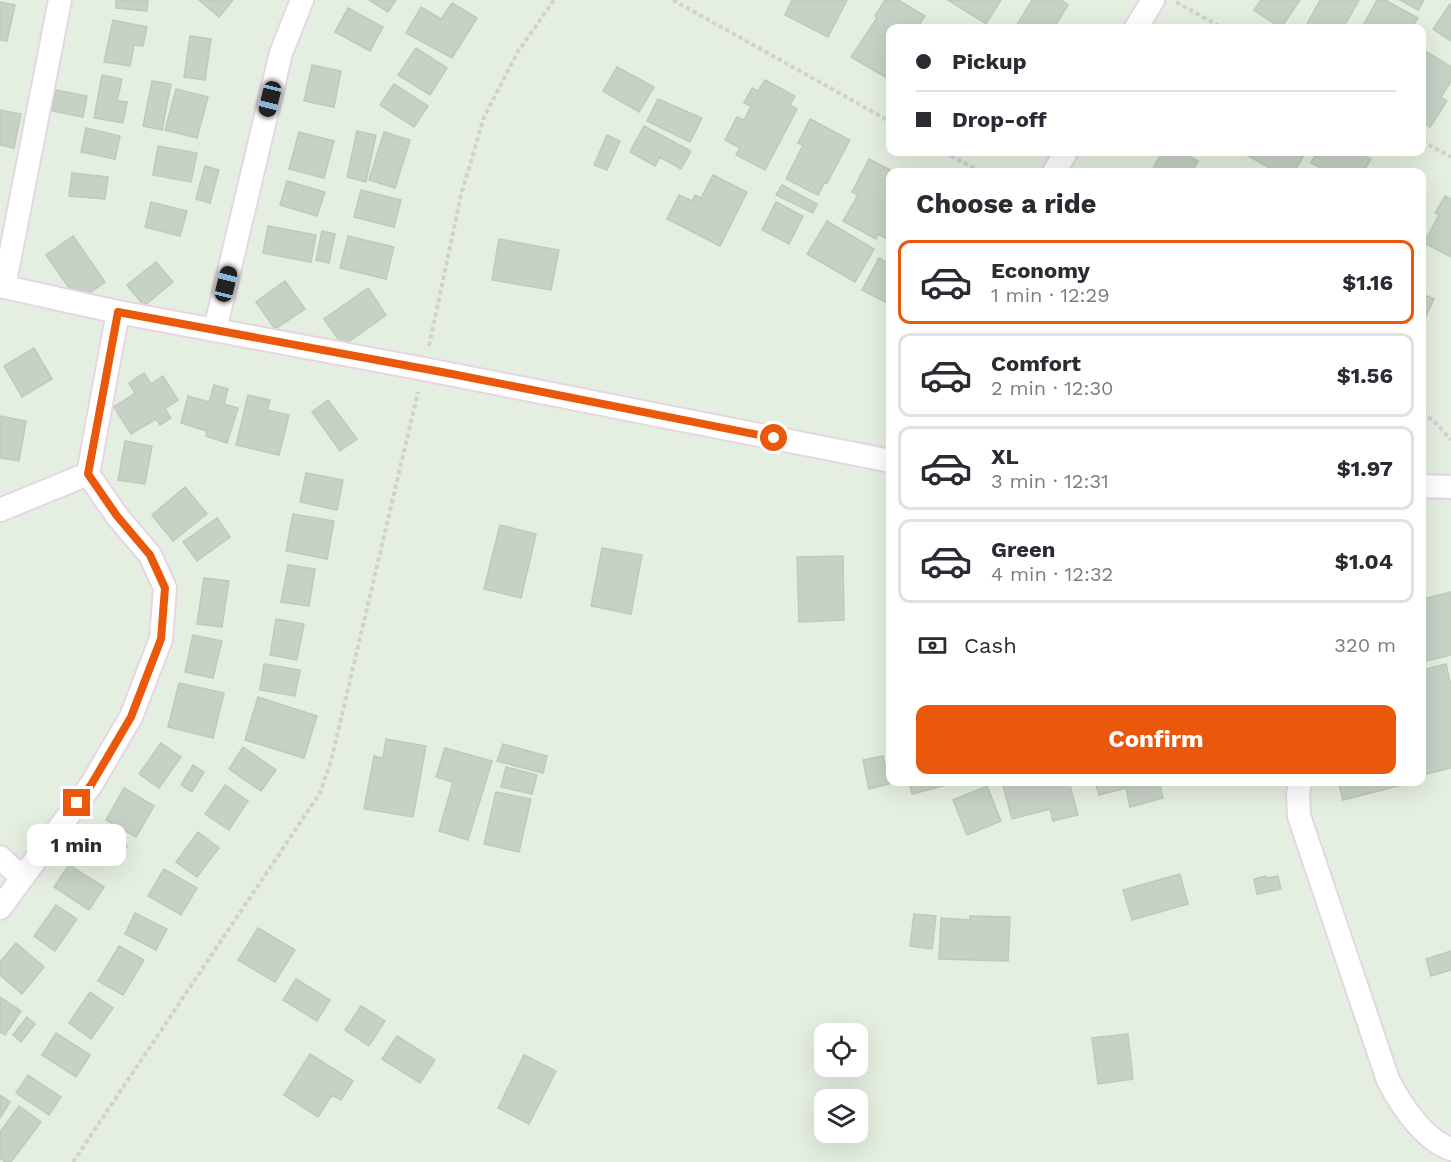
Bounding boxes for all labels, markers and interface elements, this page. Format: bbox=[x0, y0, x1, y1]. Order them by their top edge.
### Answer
text: Pickup bbox=[952, 49, 1027, 74]
car bbox=[257, 79, 283, 119]
text: Drop-off bbox=[952, 107, 1047, 132]
text: Choose a ride bbox=[916, 188, 1096, 220]
icon: car bbox=[919, 255, 973, 309]
text: Economy bbox=[991, 258, 1090, 283]
car bbox=[213, 264, 239, 304]
text: $1.16 bbox=[1342, 270, 1393, 295]
text: 1 min · 12:29 bbox=[991, 283, 1110, 307]
icon: car bbox=[919, 348, 973, 402]
text: Comfort bbox=[991, 351, 1081, 376]
text: $1.56 bbox=[1337, 363, 1393, 388]
text: 2 min · 12:30 bbox=[991, 376, 1113, 400]
route start bbox=[760, 424, 787, 451]
icon: car bbox=[919, 441, 973, 495]
text: XL bbox=[991, 444, 1019, 469]
text: $1.97 bbox=[1337, 456, 1393, 481]
text: 3 min · 12:31 bbox=[991, 469, 1109, 493]
icon: car bbox=[919, 534, 973, 588]
text: Green bbox=[991, 537, 1055, 562]
text: $1.04 bbox=[1335, 549, 1393, 574]
text: 4 min · 12:32 bbox=[991, 562, 1113, 586]
icon: cash bbox=[916, 629, 949, 662]
text: Cash bbox=[964, 633, 1017, 658]
text: 320 m bbox=[1334, 633, 1396, 657]
button: Confirm bbox=[916, 705, 1396, 774]
route end bbox=[63, 789, 90, 816]
callout: 1 min bbox=[28, 824, 127, 866]
text: 1 min bbox=[51, 833, 102, 857]
map controls bbox=[814, 1023, 868, 1143]
button: locate bbox=[814, 1023, 868, 1077]
button: layers bbox=[814, 1089, 868, 1143]

